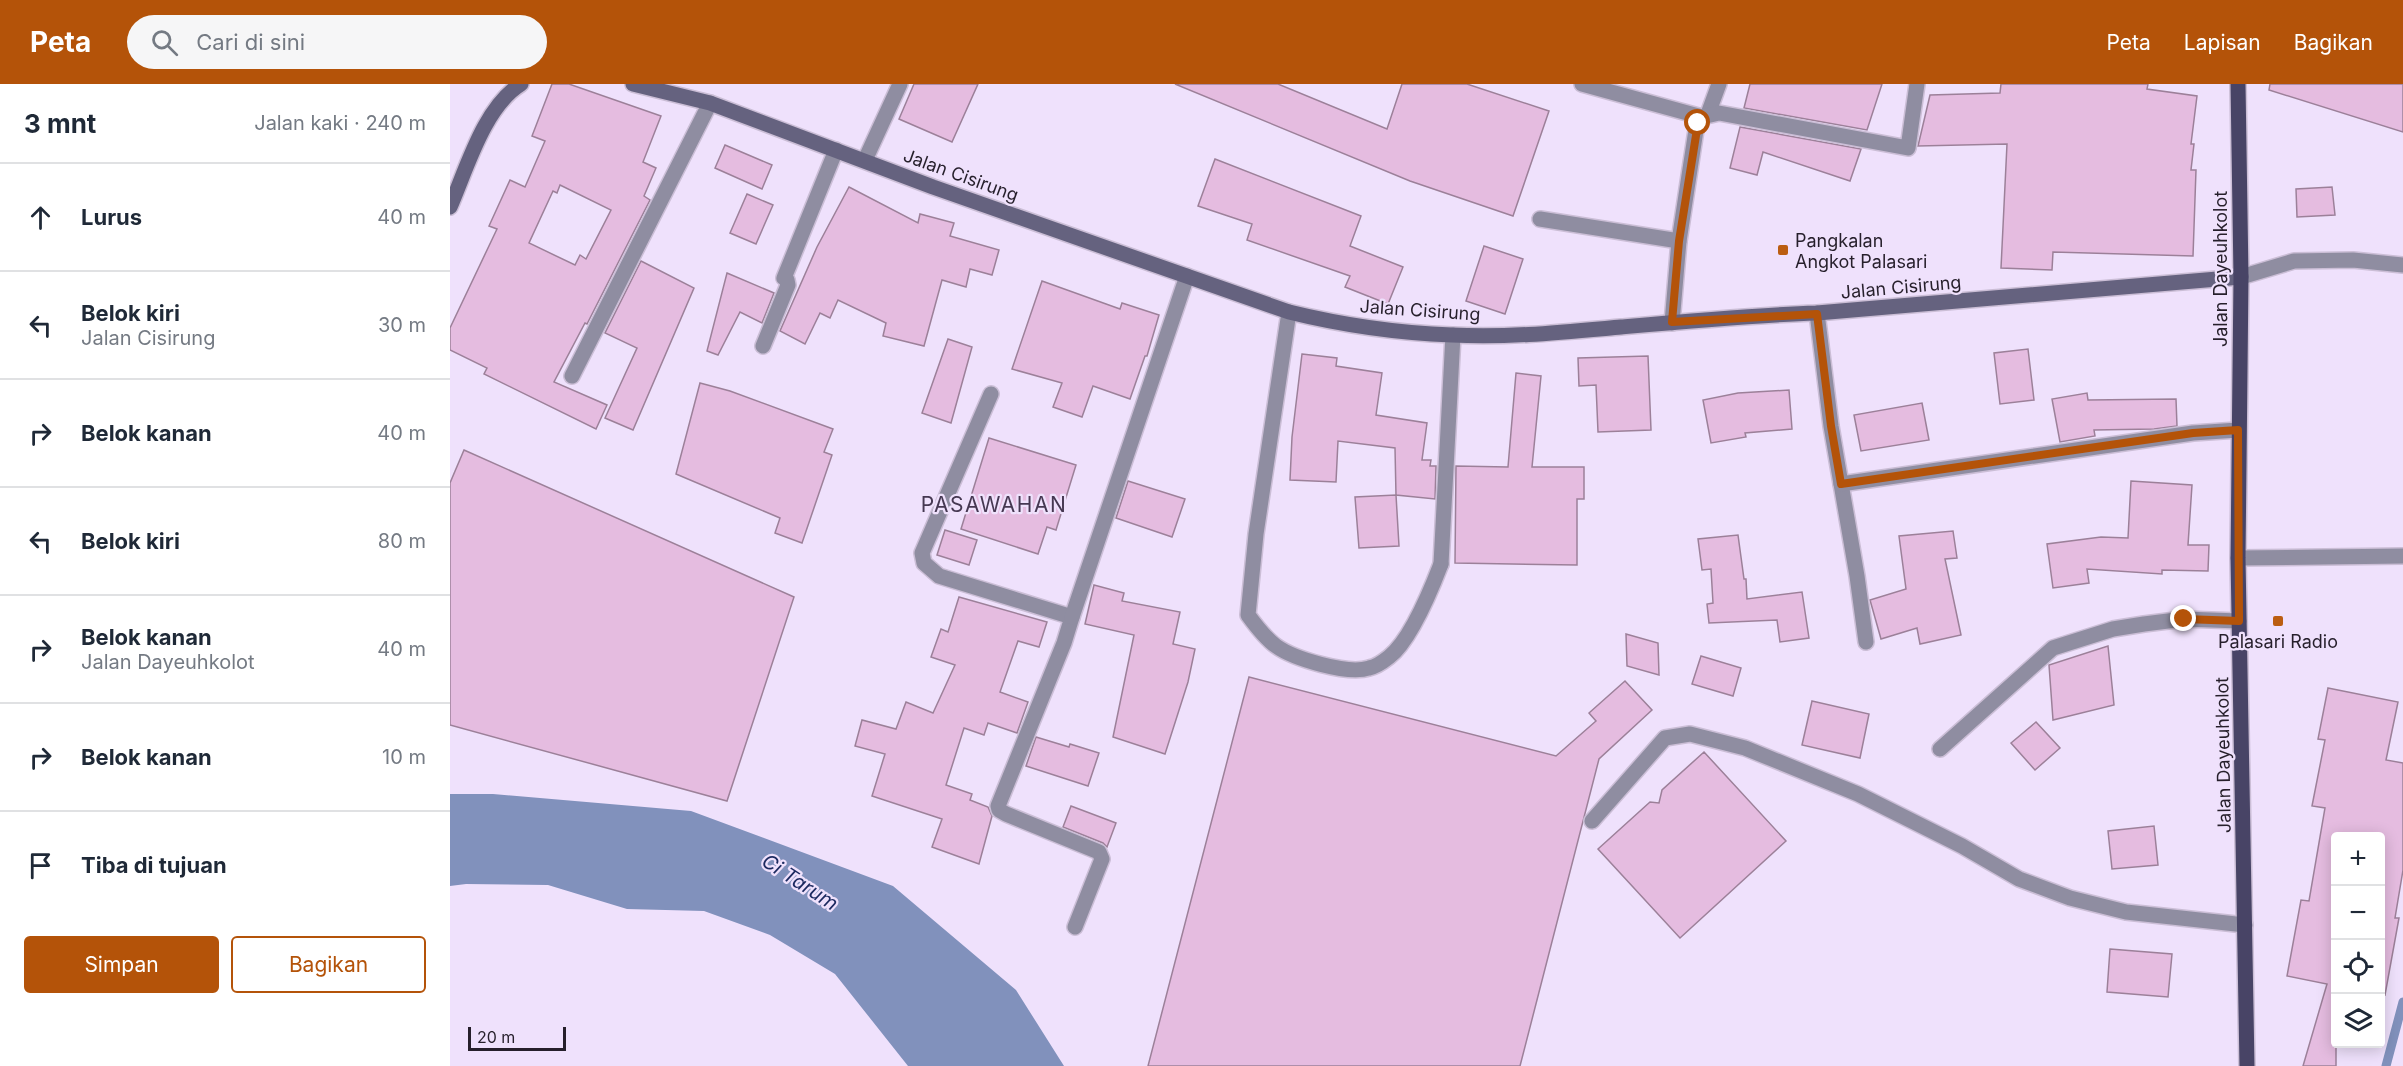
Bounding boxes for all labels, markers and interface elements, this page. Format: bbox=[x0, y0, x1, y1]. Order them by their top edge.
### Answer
search box bbox=[127, 15, 547, 69]
text: Peta bbox=[30, 25, 91, 59]
icon: search bbox=[148, 26, 181, 59]
text: Cari di sini bbox=[196, 29, 305, 55]
text: Peta bbox=[2107, 30, 2151, 55]
text: Lapisan bbox=[2184, 30, 2261, 55]
text: Bagikan bbox=[2294, 30, 2373, 55]
text: 3 mnt bbox=[24, 108, 96, 139]
route start bbox=[1684, 109, 1710, 135]
text: Jalan kaki · 240 m bbox=[254, 111, 426, 135]
street label: Jalan Cisirung bbox=[901, 144, 1021, 206]
street label: Jalan Dayeuhkolot bbox=[2210, 191, 2231, 347]
icon: ahead bbox=[24, 201, 57, 234]
text: Lurus bbox=[81, 204, 142, 230]
text: 40 m bbox=[377, 205, 426, 229]
place label: Pangkalan Angkot Palasari bbox=[1795, 230, 1927, 272]
marker: Pangkalan Angkot Palasari bbox=[1776, 243, 1790, 257]
street label: Jalan Cisirung bbox=[1840, 271, 1962, 303]
street label: Jalan Cisirung bbox=[1359, 295, 1481, 325]
text: Belok kiri bbox=[81, 300, 180, 326]
icon: left bbox=[24, 309, 57, 342]
text: 30 m bbox=[378, 313, 426, 337]
text: Jalan Cisirung bbox=[81, 326, 215, 350]
icon: right bbox=[24, 417, 57, 450]
text: Belok kanan bbox=[81, 420, 212, 446]
text: 40 m bbox=[377, 421, 426, 445]
district label: PASAWAHAN bbox=[921, 492, 1067, 517]
icon: left bbox=[24, 525, 57, 558]
text: Belok kiri bbox=[81, 528, 180, 554]
text: 80 m bbox=[378, 529, 426, 553]
route end bbox=[2170, 605, 2196, 631]
marker: Palasari Radio bbox=[2271, 614, 2285, 628]
text: Belok kanan bbox=[81, 624, 212, 650]
place label: Palasari Radio bbox=[2218, 631, 2338, 652]
icon: right bbox=[24, 633, 57, 666]
text: 40 m bbox=[377, 637, 426, 661]
text: Jalan Dayeuhkolot bbox=[81, 650, 255, 674]
street label: Jalan Dayeuhkolot bbox=[2211, 677, 2235, 833]
icon: right bbox=[24, 741, 57, 774]
text: Belok kanan bbox=[81, 744, 212, 770]
text: 10 m bbox=[382, 745, 426, 769]
map controls bbox=[2331, 832, 2385, 1048]
button: + bbox=[2331, 832, 2385, 886]
icon: arrive bbox=[24, 849, 57, 882]
water label: Ci Tarum bbox=[758, 849, 842, 915]
text: Tiba di tujuan bbox=[81, 852, 227, 878]
button: − bbox=[2331, 886, 2385, 940]
button: Simpan bbox=[24, 936, 219, 993]
button: Bagikan bbox=[231, 936, 426, 993]
button: locate bbox=[2331, 940, 2385, 994]
button: layers bbox=[2331, 994, 2385, 1048]
scale bar bbox=[468, 1024, 566, 1052]
text: 20 m bbox=[477, 1027, 515, 1047]

